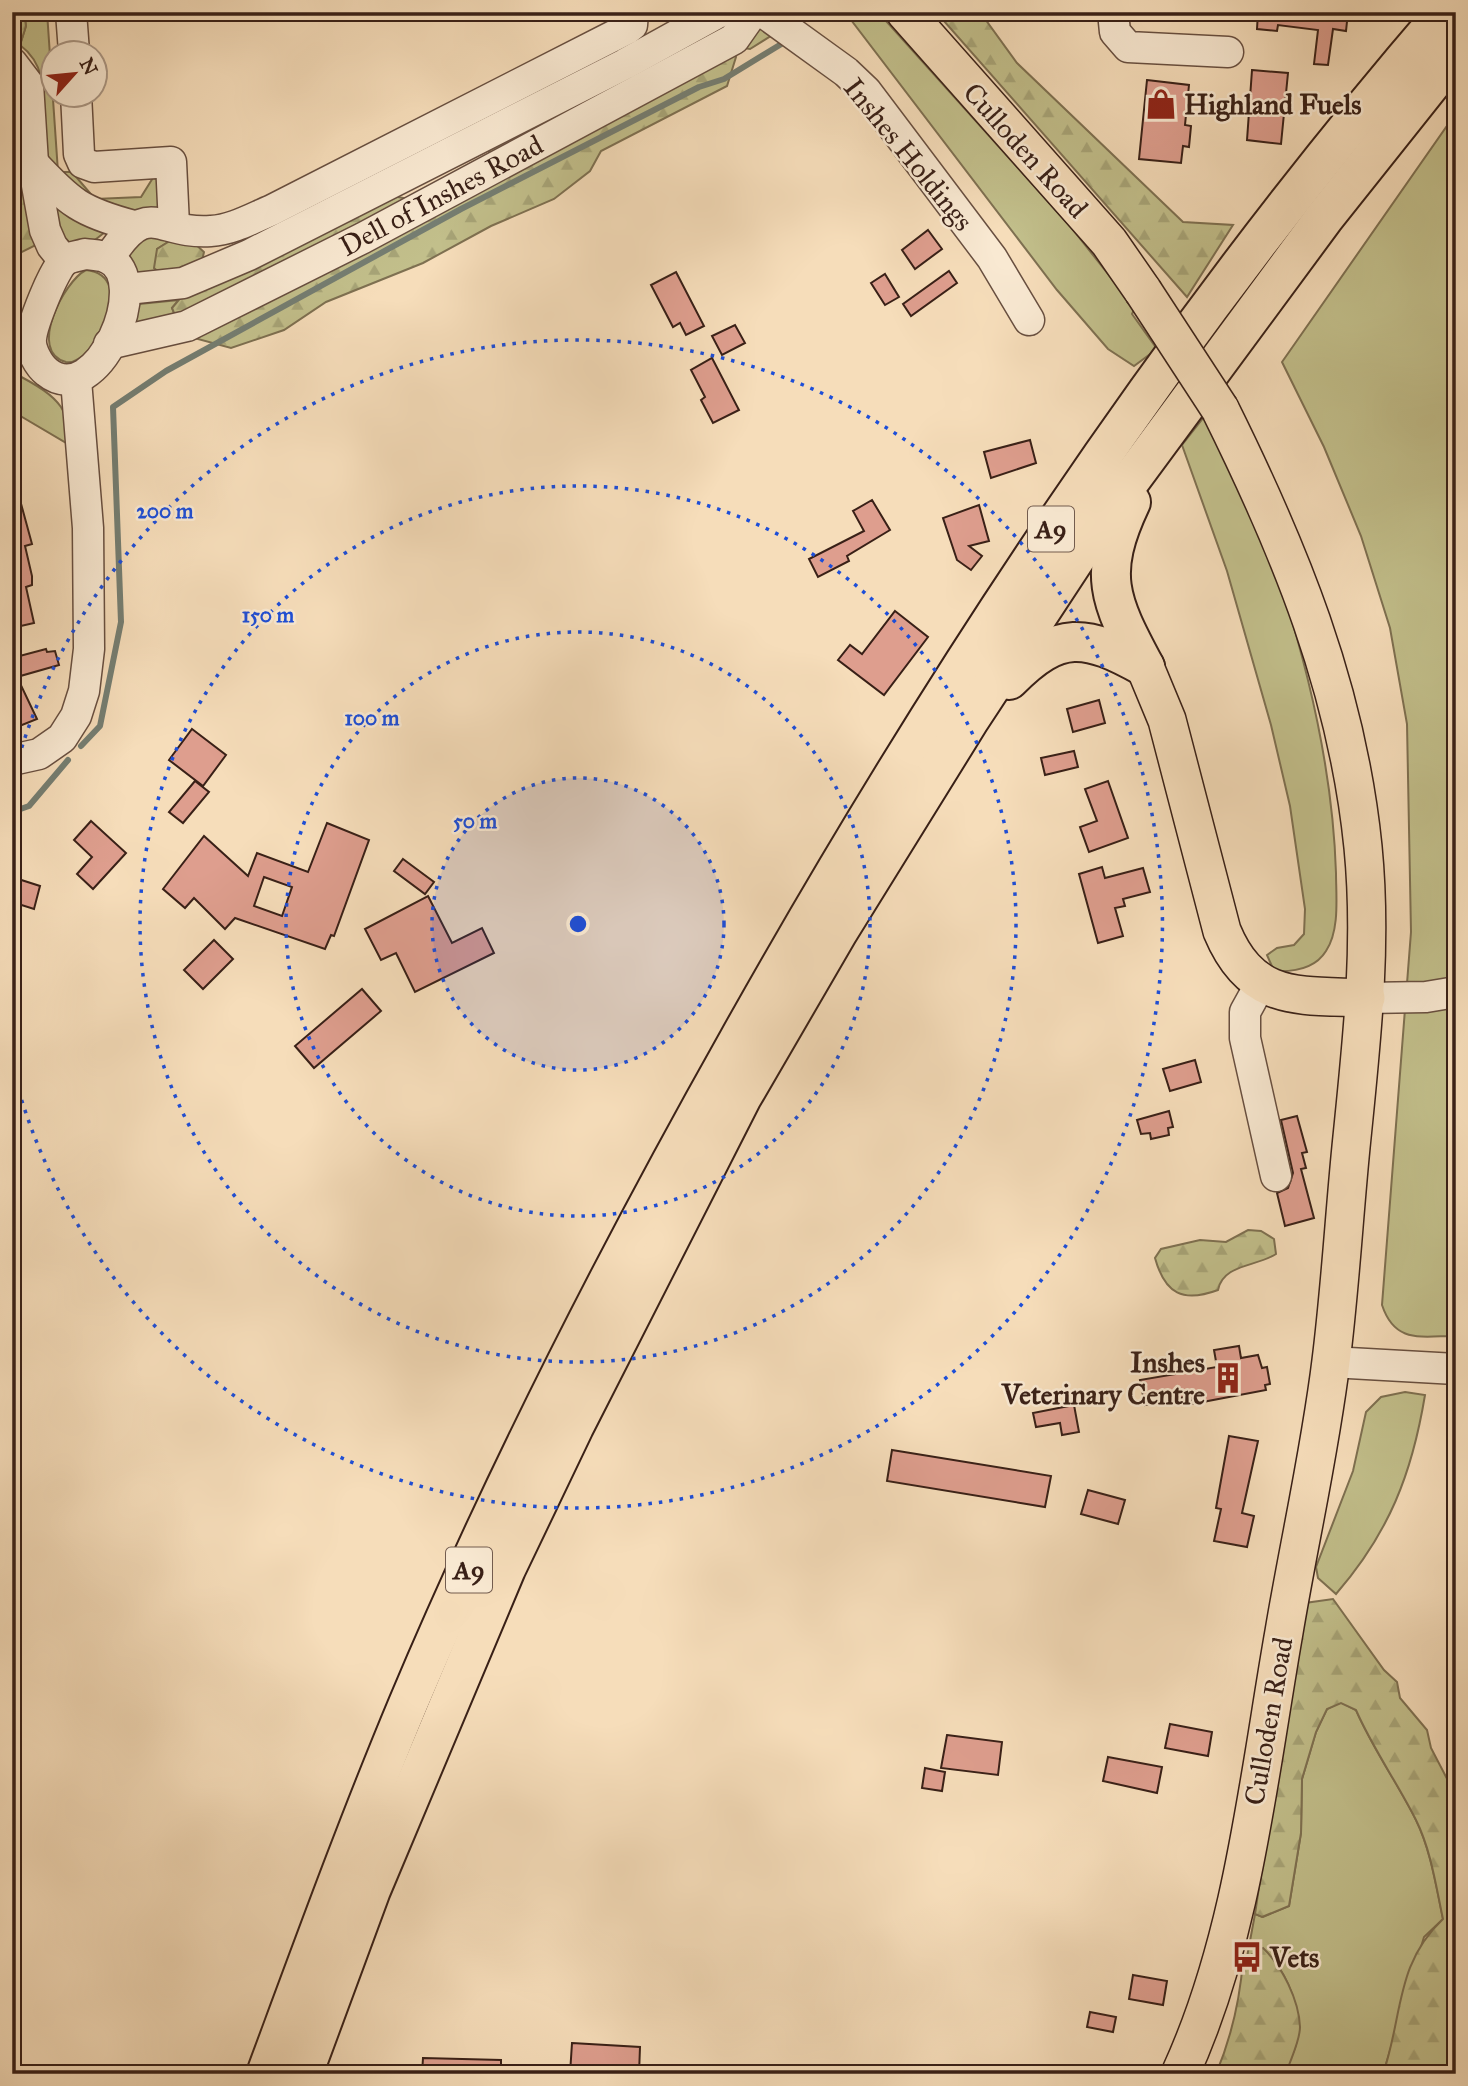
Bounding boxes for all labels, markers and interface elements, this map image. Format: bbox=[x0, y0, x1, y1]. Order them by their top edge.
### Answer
north arrow bbox=[38, 38, 108, 108]
text: N bbox=[75, 54, 103, 79]
street label: Inshes Holdings bbox=[836, 71, 981, 238]
street label: Culloden Road bbox=[956, 75, 1095, 225]
shop icon: Highland Fuels bbox=[1144, 87, 1178, 121]
place label: Highland Fuels bbox=[1184, 87, 1362, 122]
street label: Dell of Inshes Road bbox=[334, 127, 549, 264]
text: 200 m bbox=[137, 498, 194, 524]
road number: A9 bbox=[1028, 506, 1074, 552]
text: 150 m bbox=[242, 602, 294, 628]
text: 100 m bbox=[345, 705, 400, 731]
text: 50 m bbox=[453, 808, 497, 834]
centre of rings bbox=[566, 912, 590, 936]
place label: Inshes Veterinary Centre bbox=[1001, 1345, 1205, 1412]
building icon: Inshes Veterinary Centre bbox=[1211, 1361, 1245, 1395]
road number: A9 bbox=[446, 1548, 492, 1592]
street label: Culloden Road bbox=[1237, 1634, 1300, 1808]
bus stop icon: Vets bbox=[1230, 1940, 1264, 1974]
place label: Vets bbox=[1269, 1940, 1319, 1975]

